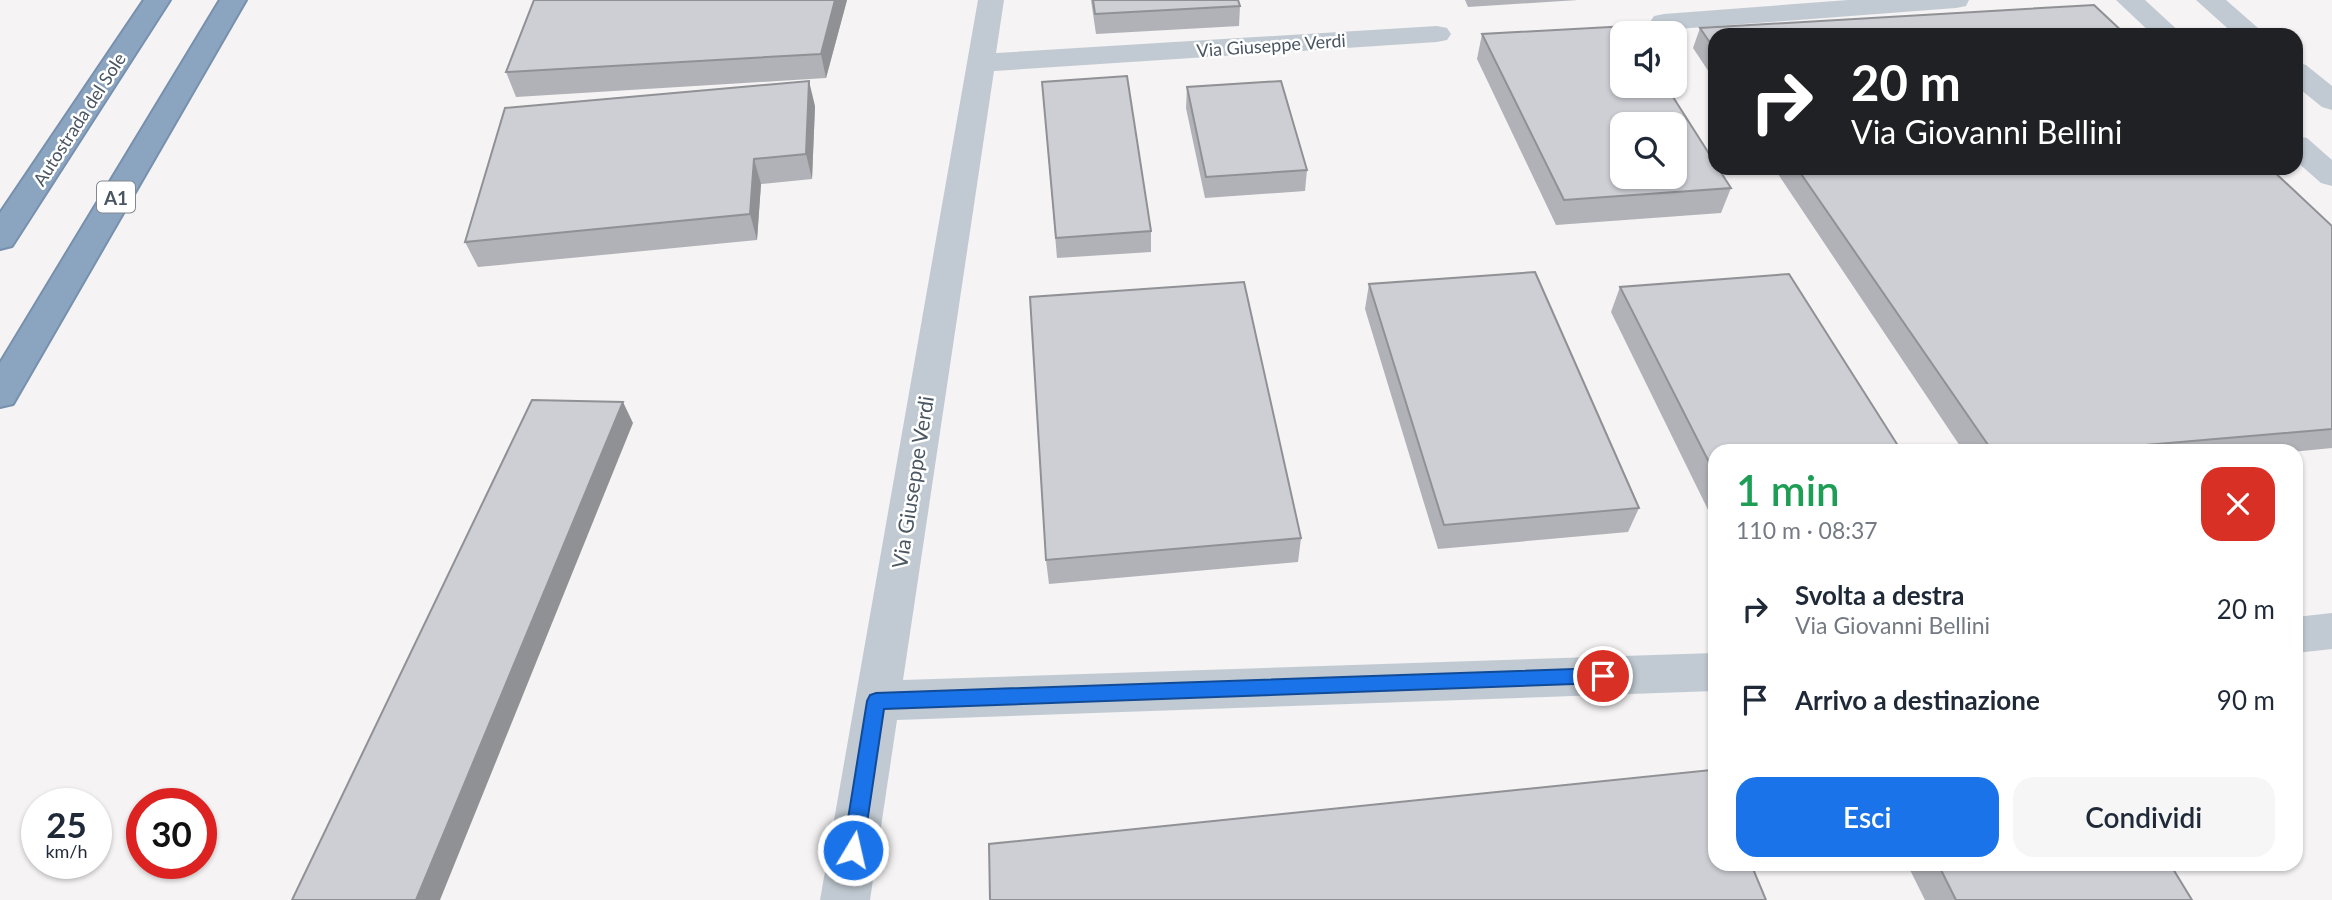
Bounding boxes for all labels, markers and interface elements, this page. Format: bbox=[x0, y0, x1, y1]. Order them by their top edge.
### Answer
map controls bbox=[1610, 21, 1687, 189]
button: sound bbox=[1610, 21, 1687, 98]
street label: Via Giuseppe Verdi bbox=[1196, 29, 1346, 61]
street label: Autostrada del Sole bbox=[28, 48, 130, 190]
text: 20 m bbox=[1851, 53, 1961, 111]
icon: right bbox=[1736, 56, 1827, 147]
button: search bbox=[1610, 112, 1687, 189]
text: Via Giovanni Bellini bbox=[1851, 112, 2122, 151]
road number: A1 bbox=[97, 182, 135, 212]
street label: Via Giuseppe Verdi bbox=[886, 394, 938, 570]
text: 1 min bbox=[1736, 465, 1840, 515]
button: close bbox=[2201, 467, 2275, 541]
text: 110 m · 08:37 bbox=[1736, 516, 1878, 544]
text: Svolta a destra bbox=[1795, 579, 1965, 611]
icon: right bbox=[1736, 590, 1774, 628]
text: 20 m bbox=[2217, 593, 2275, 625]
text: Via Giovanni Bellini bbox=[1795, 611, 1990, 639]
pin bbox=[1573, 646, 1633, 706]
icon: arrive bbox=[1584, 657, 1622, 695]
icon: arrive bbox=[1736, 681, 1774, 719]
text: Arrivo a destinazione bbox=[1795, 684, 2040, 716]
text: 90 m bbox=[2217, 684, 2275, 716]
button: Esci bbox=[1736, 777, 1999, 857]
button: Condividi bbox=[2013, 777, 2275, 857]
speed limit sign: 30 bbox=[126, 788, 217, 879]
text: 25 bbox=[46, 803, 87, 845]
position arrow bbox=[816, 813, 890, 887]
text: km/h bbox=[45, 840, 88, 862]

